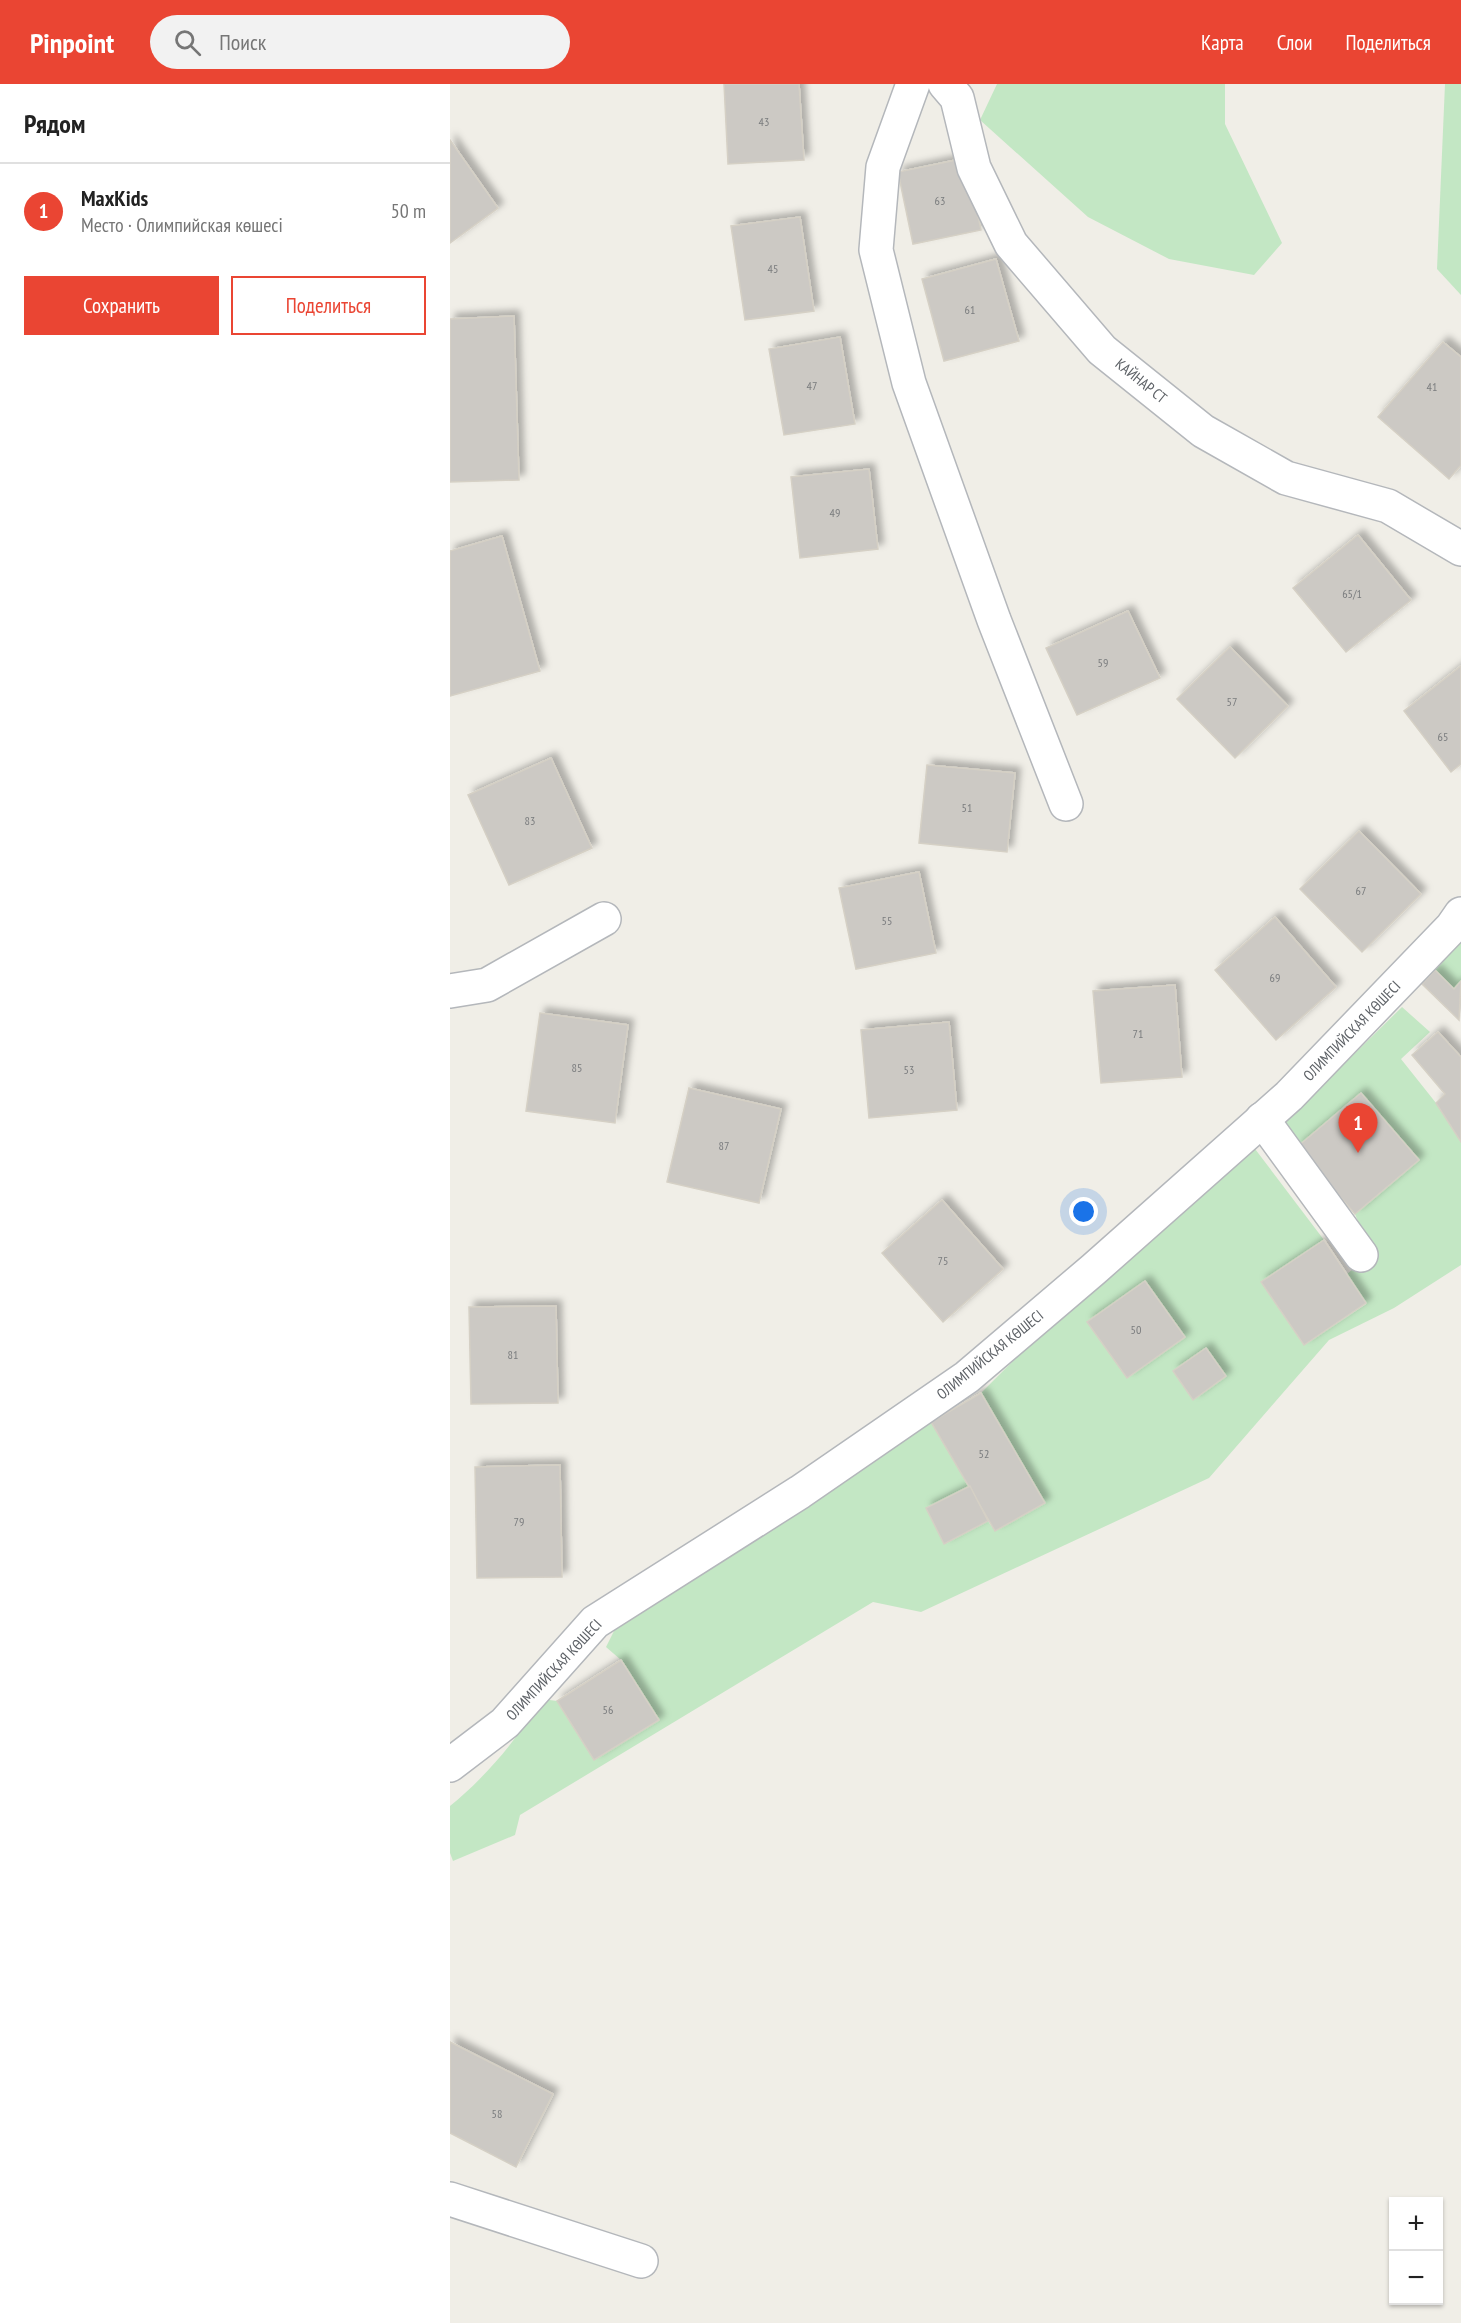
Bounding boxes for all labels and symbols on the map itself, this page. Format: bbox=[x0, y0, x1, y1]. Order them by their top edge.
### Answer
house number: 43 bbox=[759, 114, 769, 129]
house number: 63 bbox=[935, 193, 945, 208]
house number: 45 bbox=[768, 261, 778, 276]
house number: 61 bbox=[965, 302, 975, 317]
street label: КАЙНАР СТ bbox=[1112, 354, 1171, 407]
house number: 47 bbox=[807, 378, 817, 393]
house number: 41 bbox=[1427, 379, 1437, 394]
house number: 49 bbox=[830, 505, 840, 520]
house number: 65/1 bbox=[1342, 586, 1362, 601]
house number: 59 bbox=[1098, 655, 1108, 670]
house number: 57 bbox=[1227, 694, 1237, 709]
house number: 65 bbox=[1438, 729, 1448, 744]
house number: 51 bbox=[962, 800, 972, 815]
house number: 83 bbox=[525, 813, 535, 828]
house number: 67 bbox=[1356, 883, 1366, 898]
house number: 55 bbox=[882, 913, 892, 928]
house number: 69 bbox=[1270, 970, 1280, 985]
street label: ОЛИМПИЙСКАЯ КӨШЕСІ bbox=[1299, 977, 1404, 1085]
house number: 71 bbox=[1133, 1026, 1143, 1041]
house number: 85 bbox=[572, 1060, 582, 1075]
house number: 53 bbox=[904, 1062, 914, 1077]
pin: 1 bbox=[1338, 1104, 1378, 1153]
house number: 87 bbox=[719, 1138, 729, 1153]
your location bbox=[1069, 1197, 1098, 1226]
house number: 75 bbox=[938, 1253, 948, 1268]
street label: ОЛИМПИЙСКАЯ КӨШЕСІ bbox=[932, 1306, 1047, 1403]
house number: 50 bbox=[1131, 1322, 1141, 1337]
house number: 81 bbox=[508, 1347, 518, 1362]
house number: 52 bbox=[979, 1446, 989, 1461]
house number: 79 bbox=[514, 1514, 524, 1529]
street label: ОЛИМПИЙСКАЯ КӨШЕСІ bbox=[502, 1615, 606, 1724]
house number: 56 bbox=[603, 1702, 613, 1717]
house number: 58 bbox=[492, 2106, 502, 2121]

